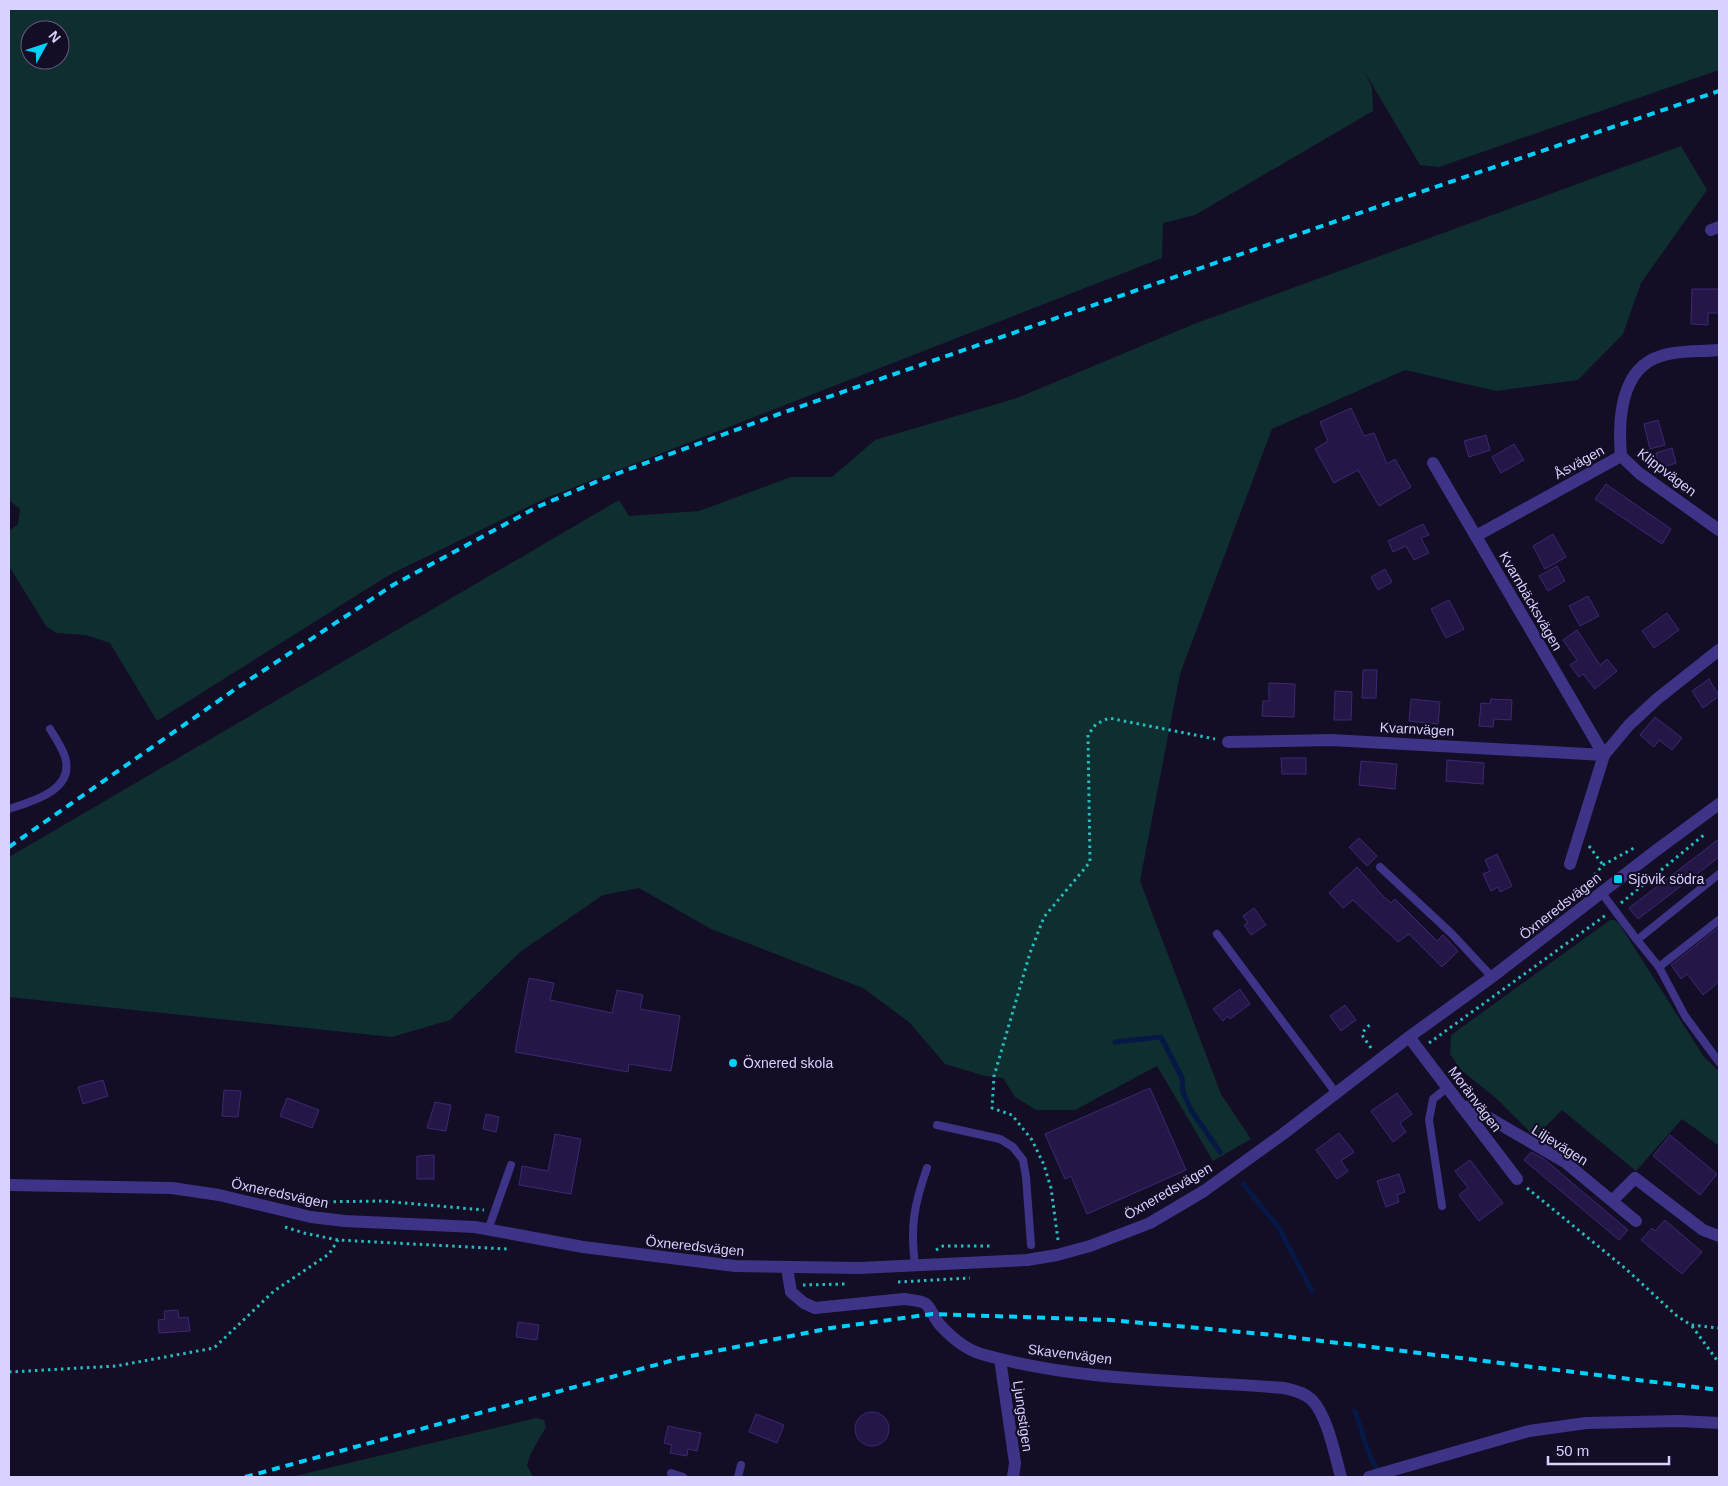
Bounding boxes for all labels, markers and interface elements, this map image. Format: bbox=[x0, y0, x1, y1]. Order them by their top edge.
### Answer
north arrow bbox=[20, 20, 70, 70]
text: N bbox=[46, 28, 64, 46]
street label: Åsvägen bbox=[1551, 442, 1607, 482]
street label: Klippvägen bbox=[1635, 445, 1699, 499]
street label: Kvarnbäcksvägen bbox=[1496, 549, 1566, 653]
street label: Kvarnvägen bbox=[1379, 719, 1455, 739]
street label: Öxneredsvägen bbox=[1516, 868, 1604, 943]
place label: Sjövik södra bbox=[1628, 871, 1704, 887]
marker: Sjövik södra bbox=[1612, 873, 1624, 885]
place label: Öxnered skola bbox=[743, 1054, 833, 1071]
marker: Öxnered skola bbox=[727, 1057, 739, 1069]
street label: Moränvägen bbox=[1445, 1063, 1505, 1135]
street label: Liljevägen bbox=[1529, 1122, 1591, 1168]
street label: Öxneredsvägen bbox=[1121, 1158, 1215, 1223]
street label: Öxneredsvägen bbox=[230, 1174, 330, 1211]
street label: Öxneredsvägen bbox=[645, 1232, 745, 1259]
street label: Skavenvägen bbox=[1027, 1341, 1113, 1367]
street label: Ljungstigen bbox=[1010, 1379, 1036, 1453]
scale bar bbox=[1548, 1434, 1669, 1466]
text: 50 m bbox=[1556, 1442, 1589, 1459]

